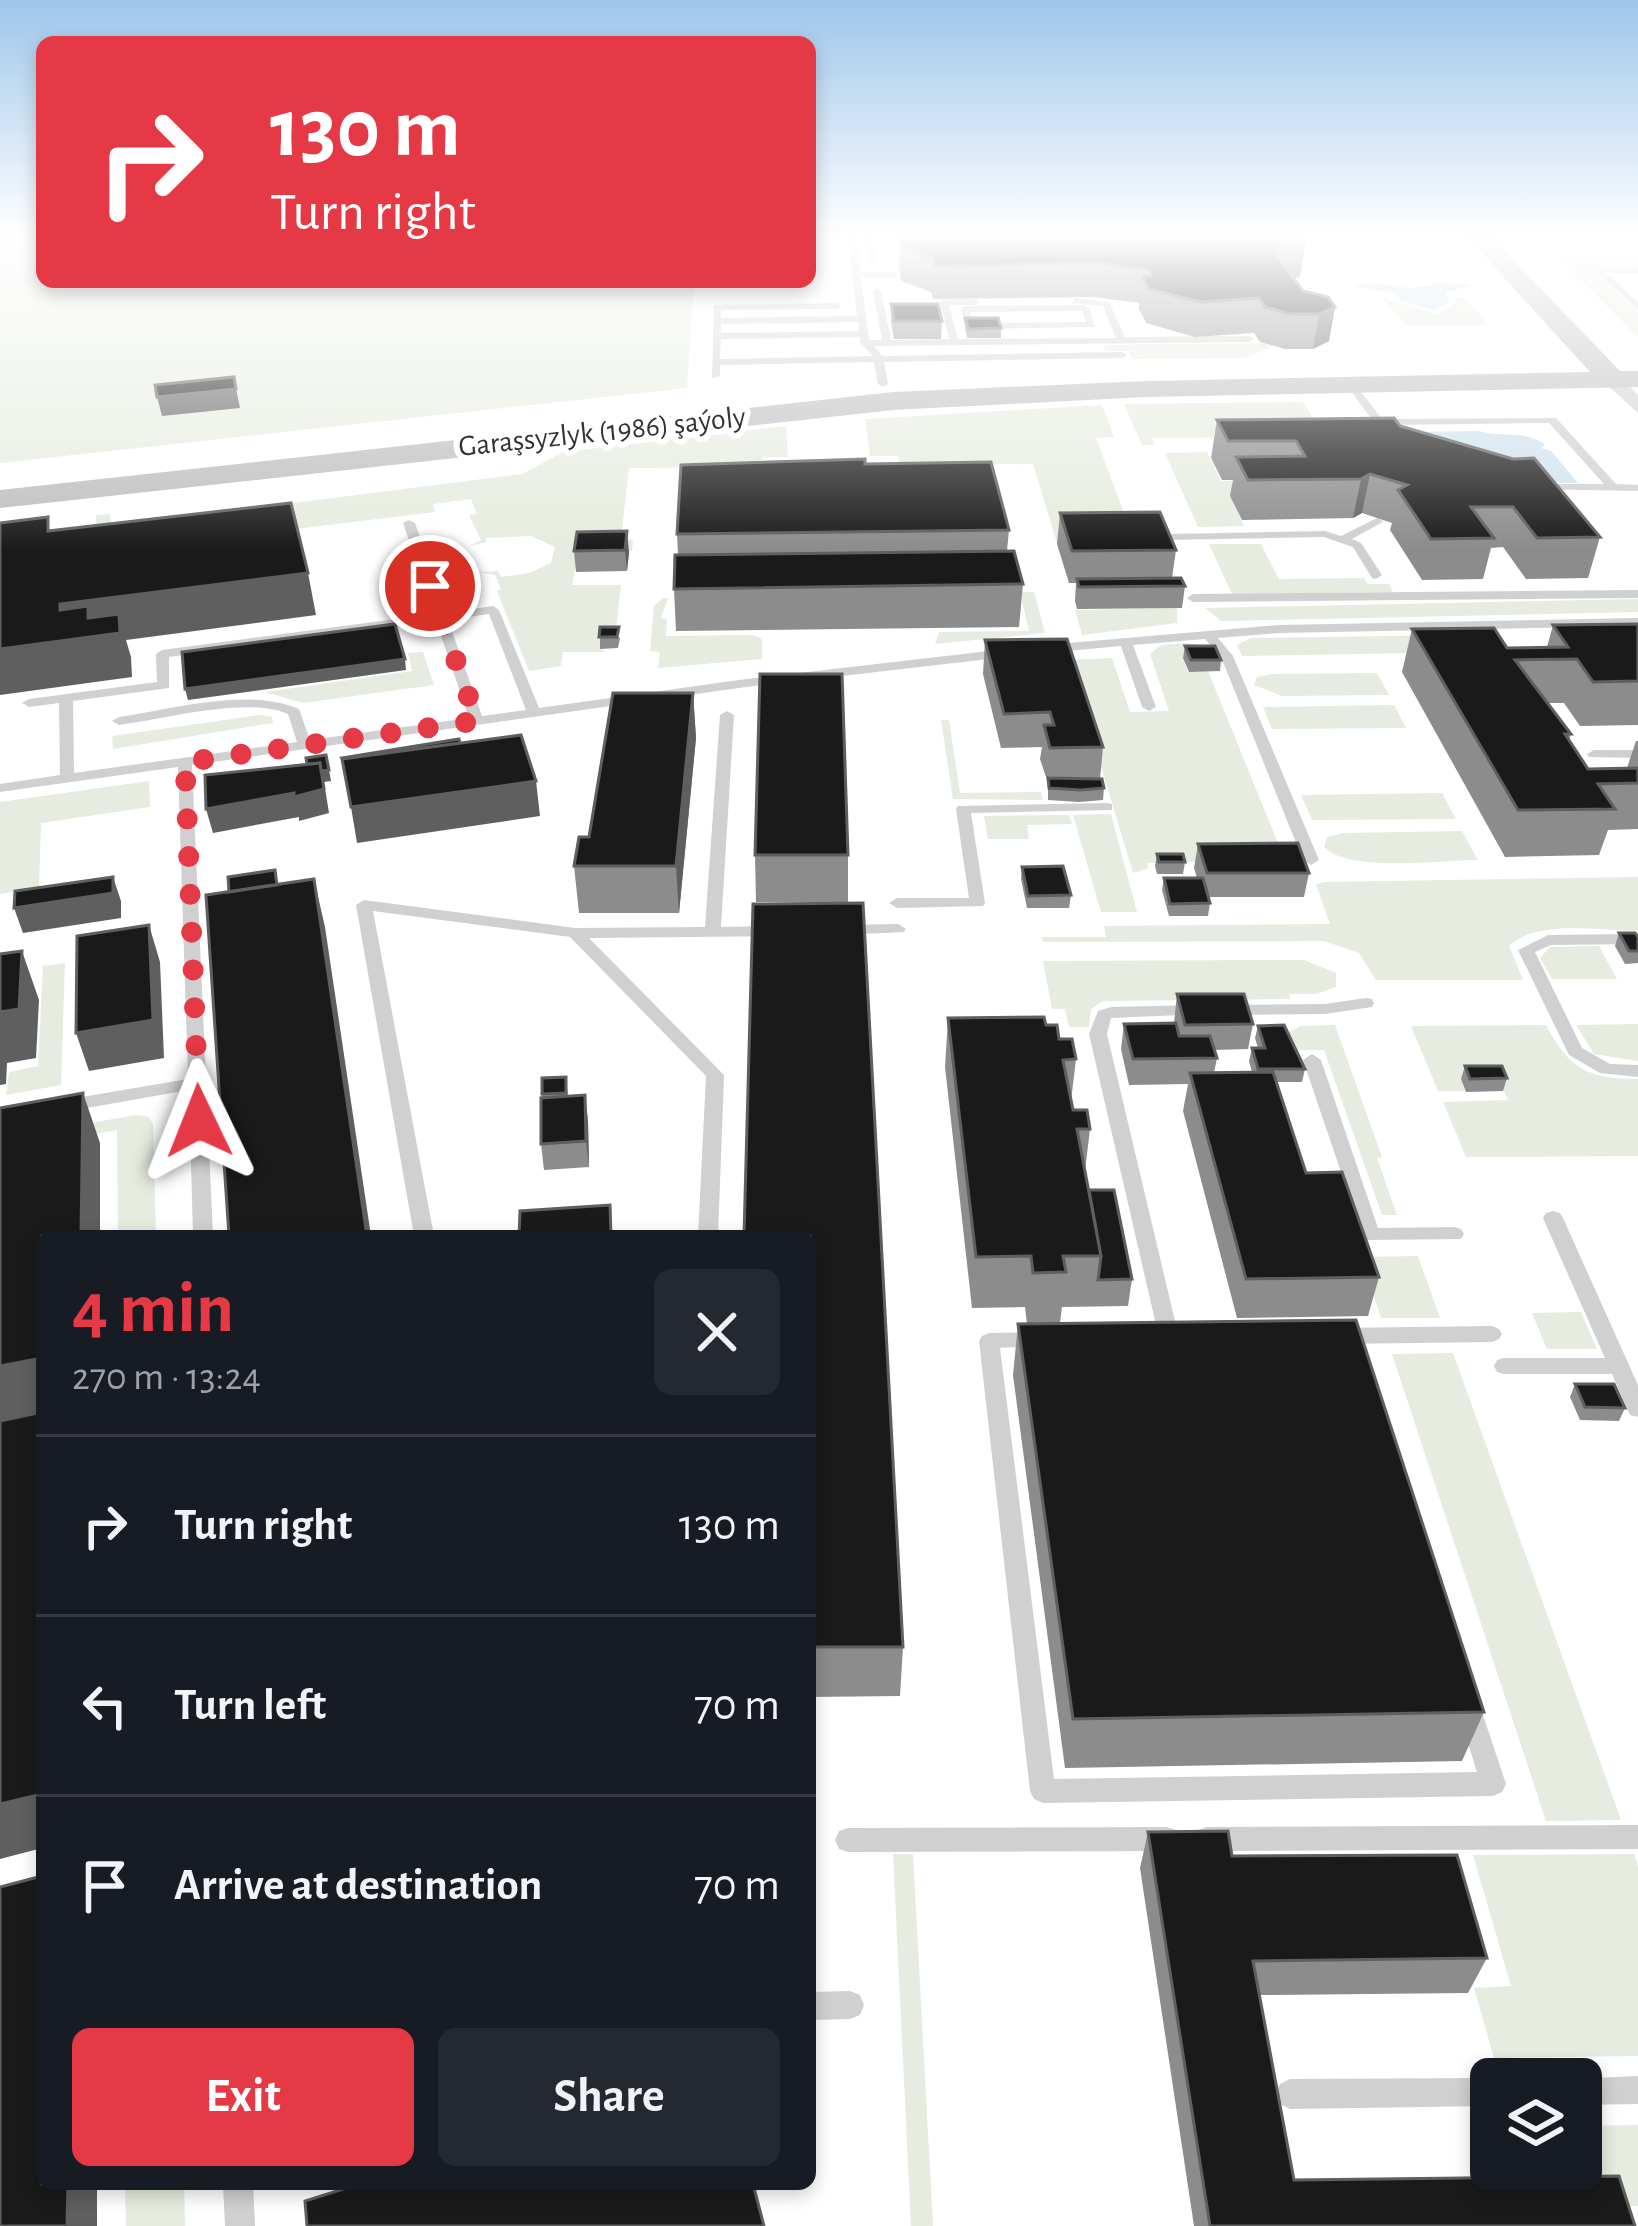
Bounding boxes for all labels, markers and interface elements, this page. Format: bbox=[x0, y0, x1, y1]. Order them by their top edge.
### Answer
icon: right bbox=[72, 84, 228, 240]
text: 130 m bbox=[270, 88, 461, 172]
text: Turn right bbox=[270, 186, 476, 240]
street label: Garaşsyzlyk (1986) şaýoly bbox=[457, 402, 747, 462]
pin bbox=[379, 535, 481, 637]
icon: arrive bbox=[397, 553, 463, 619]
position arrow bbox=[136, 1058, 262, 1184]
button: close bbox=[654, 1269, 780, 1395]
text: 4 min bbox=[72, 1273, 234, 1345]
text: 270 m · 13:24 bbox=[72, 1358, 261, 1397]
icon: right bbox=[72, 1493, 138, 1559]
text: Turn right bbox=[174, 1503, 352, 1548]
text: 130 m bbox=[679, 1503, 780, 1548]
icon: left bbox=[72, 1673, 138, 1739]
text: Turn left bbox=[174, 1683, 326, 1728]
text: 70 m bbox=[694, 1683, 780, 1728]
icon: arrive bbox=[72, 1853, 138, 1919]
text: Arrive at destination bbox=[174, 1863, 542, 1908]
text: 70 m bbox=[694, 1863, 780, 1908]
button: Exit bbox=[72, 2028, 414, 2166]
button: Share bbox=[438, 2028, 780, 2166]
map controls bbox=[1470, 2058, 1602, 2190]
button: layers bbox=[1470, 2058, 1602, 2190]

